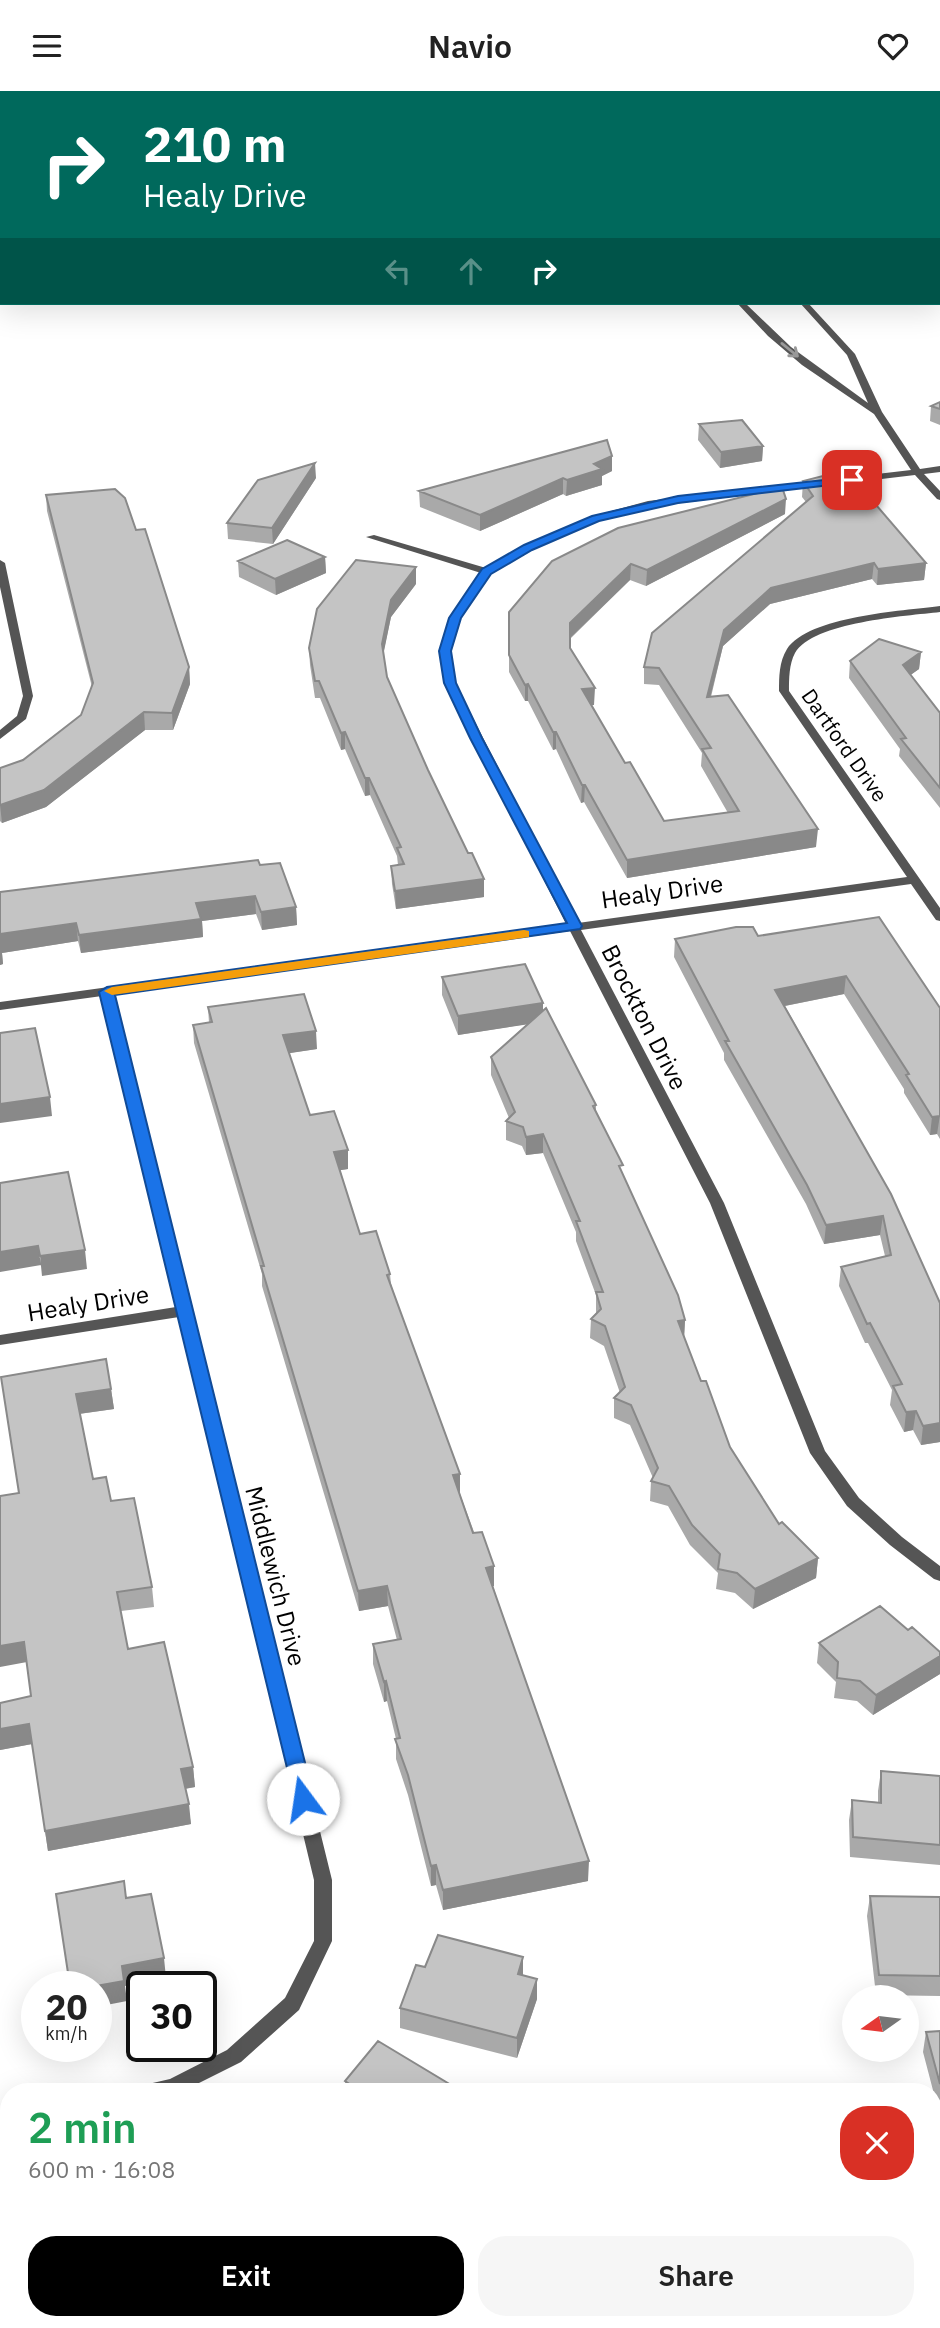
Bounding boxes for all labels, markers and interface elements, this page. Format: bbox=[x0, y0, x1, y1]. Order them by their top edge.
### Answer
text: Navio bbox=[428, 25, 512, 67]
icon: menu bbox=[28, 27, 66, 65]
icon: heart bbox=[874, 27, 912, 65]
text: 210 m bbox=[143, 112, 287, 175]
icon: right bbox=[28, 119, 119, 210]
text: Healy Drive bbox=[143, 174, 306, 216]
icon: left bbox=[379, 252, 417, 290]
icon: ahead bbox=[452, 252, 490, 290]
icon: right bbox=[525, 252, 563, 290]
one-way arrow bbox=[781, 342, 799, 358]
pin bbox=[822, 450, 882, 510]
icon: arrive bbox=[833, 461, 871, 499]
street label: Dartford Drive bbox=[796, 683, 894, 807]
street label: Healy Drive bbox=[599, 867, 725, 915]
street label: Brockton Drive bbox=[595, 939, 695, 1095]
street label: Healy Drive bbox=[25, 1278, 151, 1328]
street label: Middlewich Drive bbox=[238, 1483, 314, 1669]
position arrow bbox=[266, 1762, 340, 1836]
speed limit sign: 30 bbox=[126, 1971, 217, 2062]
text: 20 bbox=[45, 1984, 88, 2030]
north arrow bbox=[842, 1985, 919, 2061]
map controls bbox=[842, 1985, 919, 2062]
text: km/h bbox=[45, 2022, 88, 2045]
text: 2 min bbox=[28, 2100, 137, 2155]
button: close bbox=[840, 2106, 914, 2180]
text: 600 m · 16:08 bbox=[28, 2154, 175, 2184]
button: Exit bbox=[28, 2236, 464, 2316]
button: Share bbox=[478, 2236, 914, 2316]

